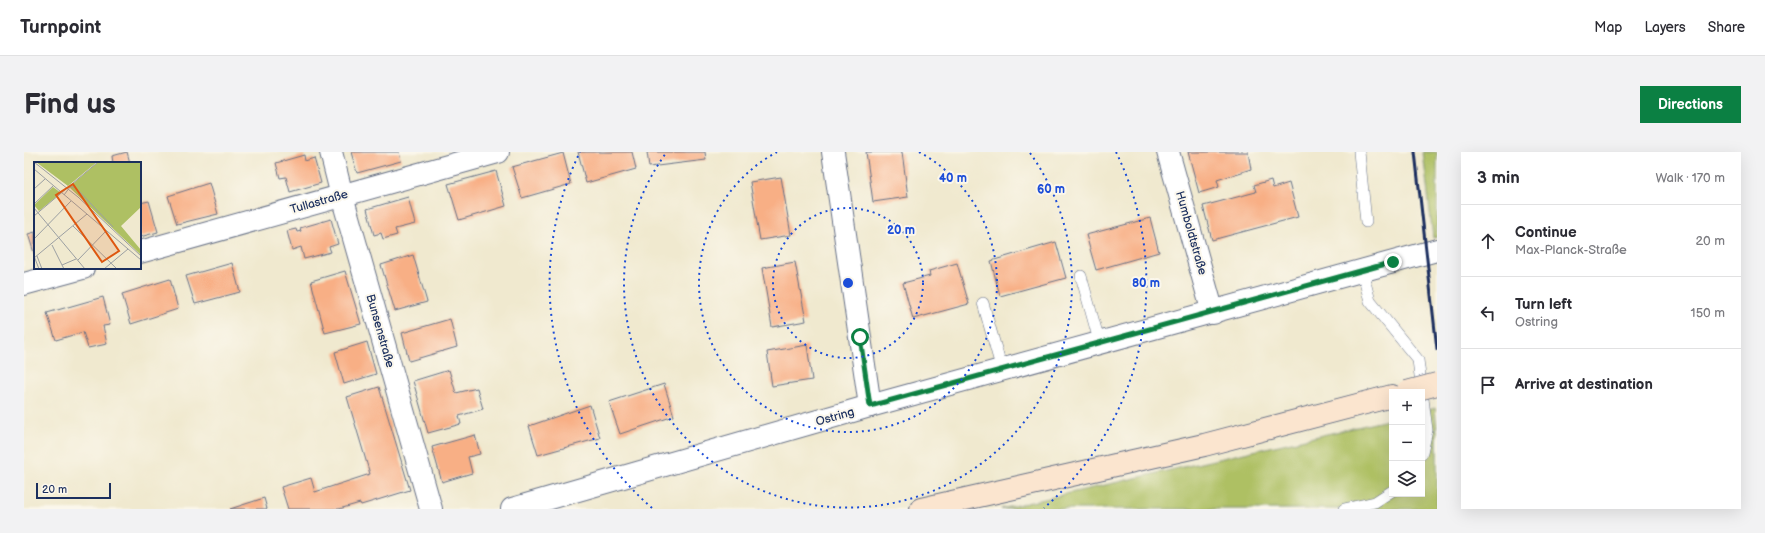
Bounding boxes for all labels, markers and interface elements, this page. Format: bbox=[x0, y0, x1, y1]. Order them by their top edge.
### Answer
text: Turnpoint bbox=[20, 16, 101, 39]
text: Map bbox=[1594, 19, 1622, 36]
text: Layers bbox=[1644, 19, 1686, 36]
text: Share bbox=[1708, 19, 1745, 36]
button: Directions bbox=[1640, 86, 1741, 123]
text: Find us bbox=[24, 88, 116, 121]
inset map bbox=[34, 162, 141, 269]
text: 3 min bbox=[1477, 168, 1520, 188]
text: Walk · 170 m bbox=[1655, 170, 1725, 186]
text: 40 m bbox=[939, 171, 967, 186]
text: 60 m bbox=[1037, 182, 1065, 197]
street label: Tullastraße bbox=[288, 187, 350, 217]
street label: Humboldtstraße bbox=[1172, 189, 1210, 277]
text: 20 m bbox=[887, 223, 915, 238]
text: Continue bbox=[1515, 223, 1577, 242]
icon: ahead bbox=[1477, 230, 1499, 252]
text: 20 m bbox=[1695, 233, 1725, 249]
text: Max-Planck-Straße bbox=[1515, 242, 1627, 258]
route end bbox=[1384, 253, 1402, 271]
centre of rings bbox=[841, 276, 855, 290]
text: 80 m bbox=[1132, 276, 1160, 291]
street label: Bunsenstraße bbox=[362, 292, 398, 370]
text: Turn left bbox=[1515, 295, 1572, 314]
icon: left bbox=[1477, 302, 1499, 324]
text: 150 m bbox=[1691, 305, 1725, 321]
text: Ostring bbox=[1515, 314, 1558, 330]
route start bbox=[851, 328, 869, 346]
icon: arrive bbox=[1477, 374, 1499, 396]
text: Arrive at destination bbox=[1515, 375, 1653, 394]
map controls bbox=[1389, 389, 1425, 497]
button: + bbox=[1389, 389, 1425, 425]
street label: Ostring bbox=[814, 404, 856, 430]
button: − bbox=[1389, 425, 1425, 461]
button: layers bbox=[1389, 461, 1425, 497]
scale bar bbox=[36, 481, 111, 500]
text: 20 m bbox=[42, 483, 67, 496]

